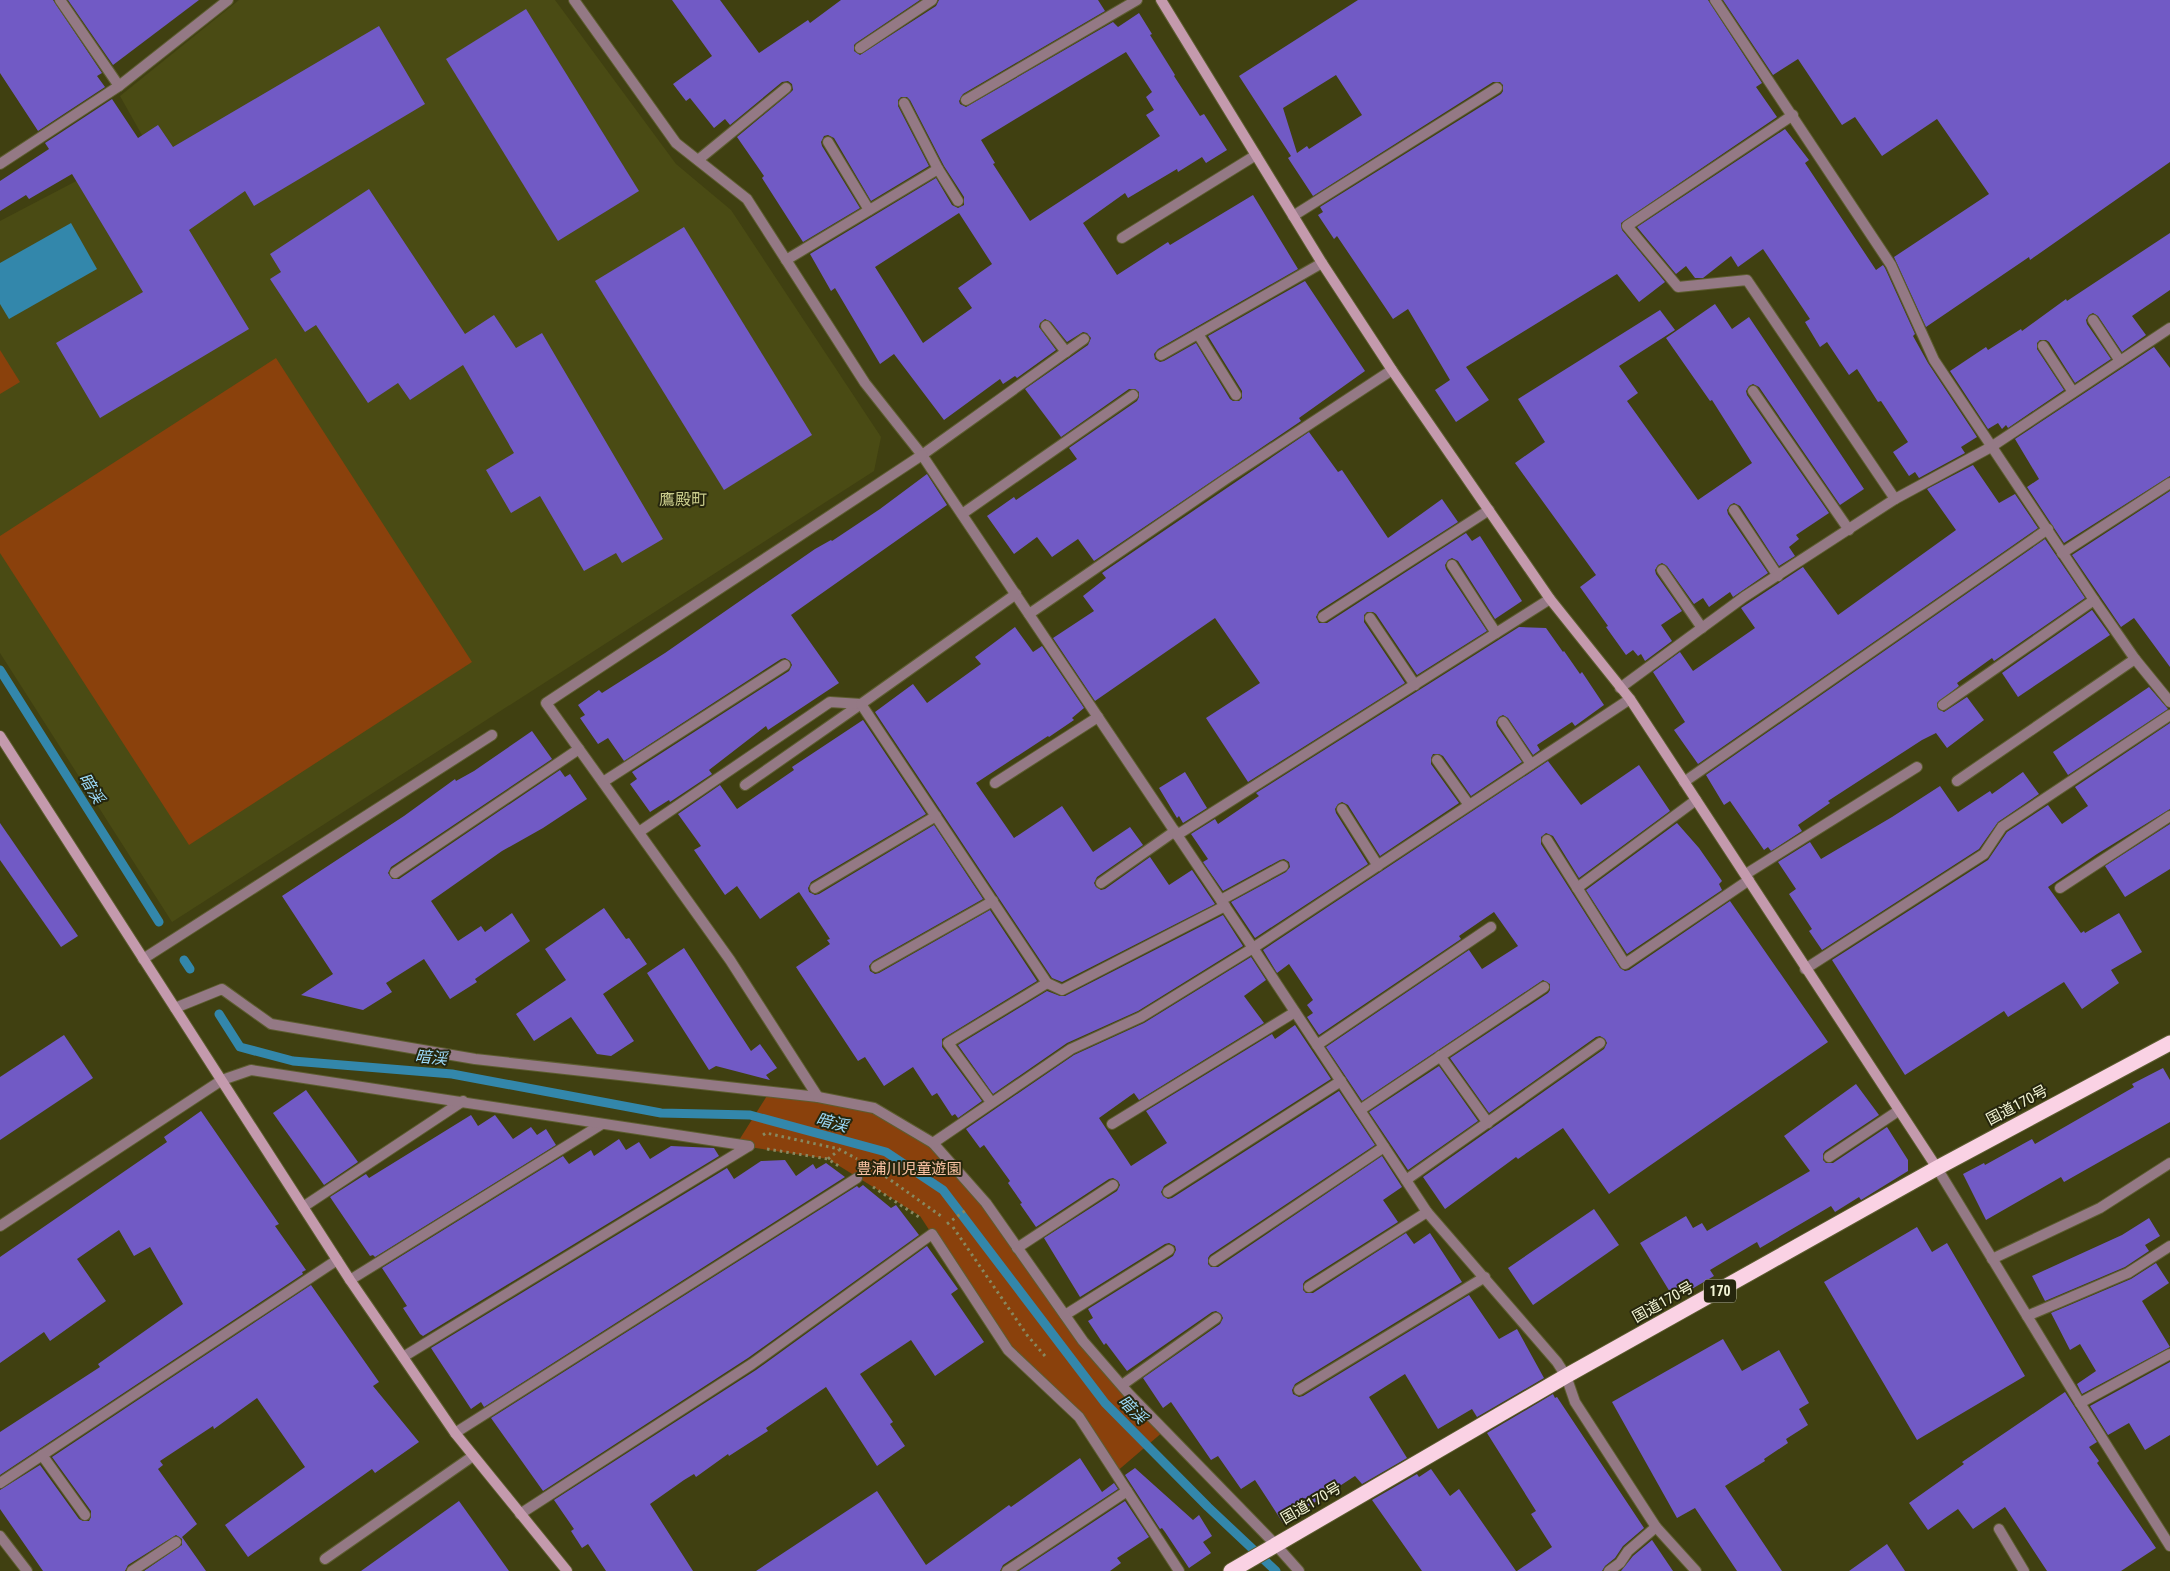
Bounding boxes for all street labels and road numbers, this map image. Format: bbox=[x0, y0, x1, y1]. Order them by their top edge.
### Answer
street label: 国道170号 bbox=[1983, 1081, 2051, 1129]
street label: 国道170号 bbox=[1629, 1278, 1697, 1326]
road number: 170 bbox=[1704, 1280, 1736, 1302]
street label: 国道170号 bbox=[1277, 1478, 1345, 1528]

